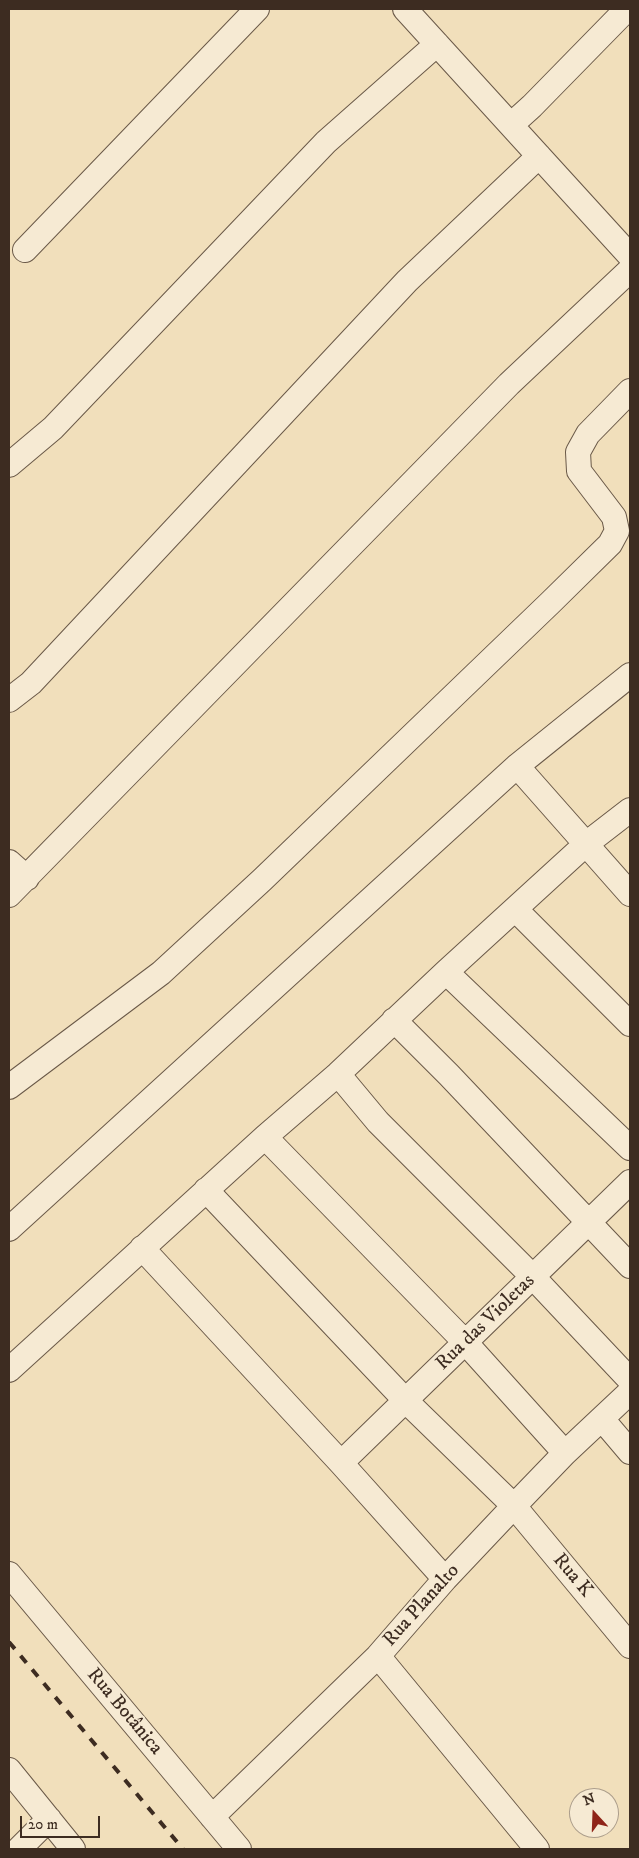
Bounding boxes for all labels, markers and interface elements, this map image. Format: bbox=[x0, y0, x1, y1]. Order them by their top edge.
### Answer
street label: Rua das Violetas bbox=[432, 1270, 540, 1376]
street label: Rua K bbox=[547, 1549, 597, 1603]
street label: Rua Planalto bbox=[379, 1560, 465, 1652]
street label: Rua Botânica bbox=[81, 1664, 167, 1760]
north arrow bbox=[569, 1788, 619, 1838]
text: N bbox=[581, 1789, 598, 1810]
scale bar bbox=[22, 1806, 102, 1838]
text: 20 m bbox=[28, 1815, 58, 1834]

